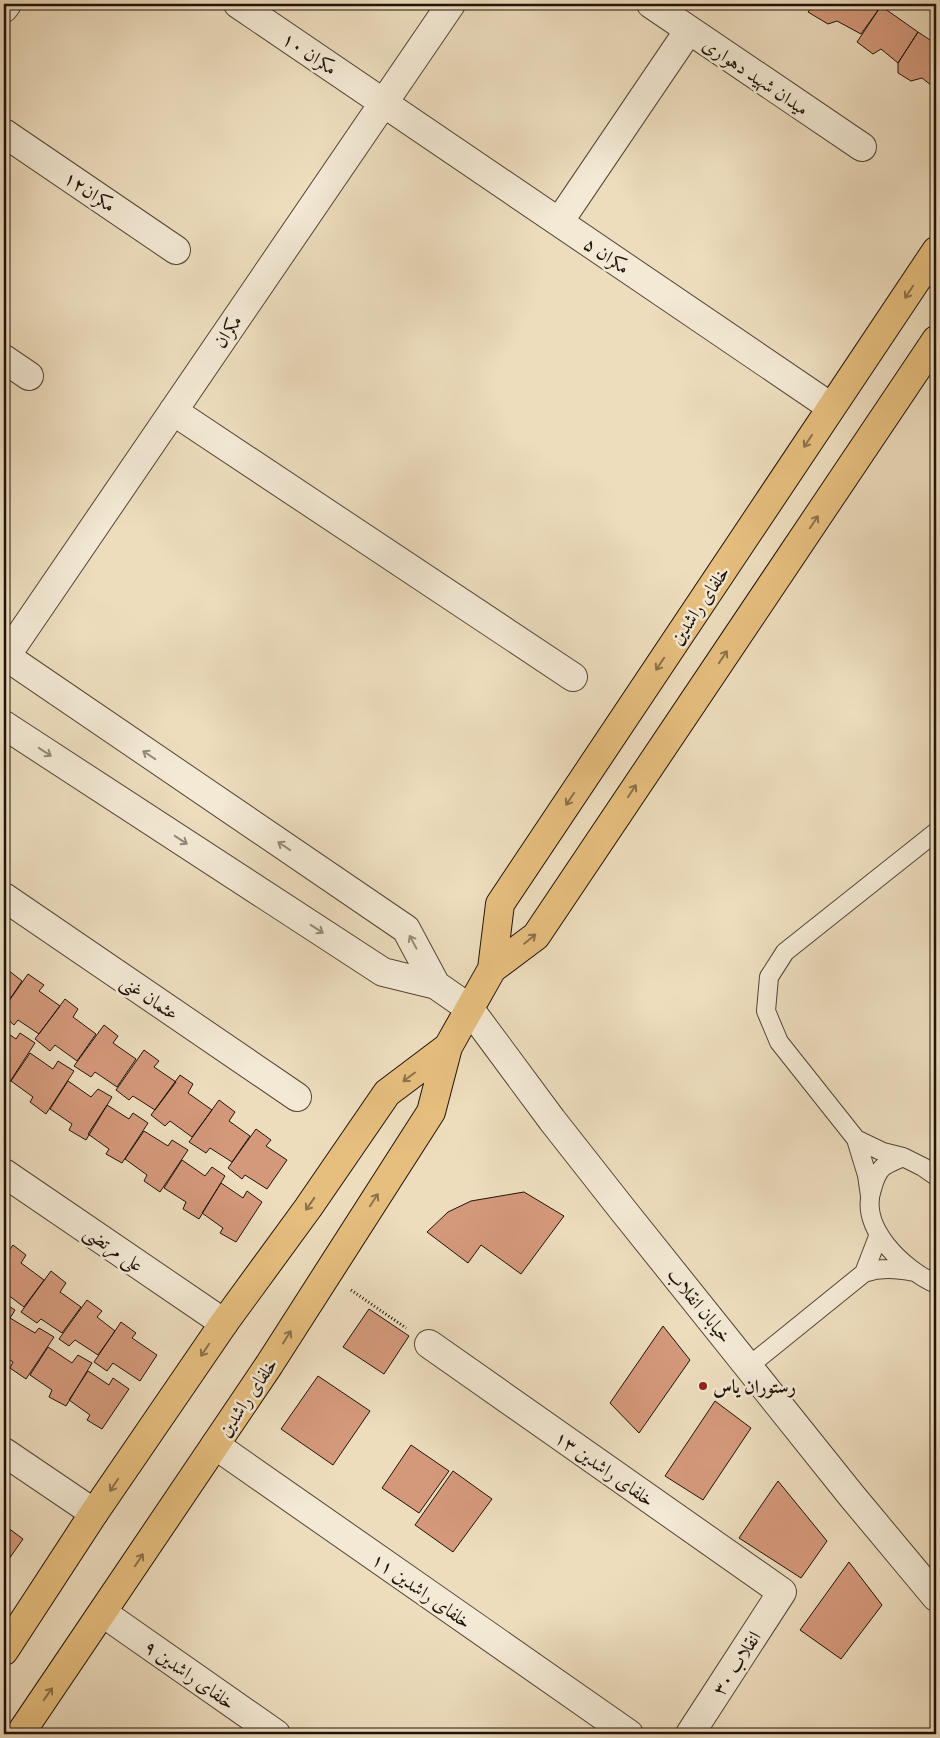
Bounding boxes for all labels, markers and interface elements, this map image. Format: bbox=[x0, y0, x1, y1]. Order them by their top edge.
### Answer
street label: مکران ۱۰ bbox=[277, 27, 342, 81]
street label: میدان شهید دهواری bbox=[698, 33, 813, 121]
street label: مکران۱۲ bbox=[59, 166, 120, 218]
street label: مکران ۵ bbox=[579, 232, 634, 280]
one-way arrow bbox=[904, 284, 914, 298]
street label: مکران bbox=[208, 310, 248, 353]
one-way arrow bbox=[803, 434, 813, 448]
one-way arrow bbox=[809, 515, 819, 529]
street label: خلفای راشدین bbox=[665, 561, 734, 649]
one-way arrow bbox=[718, 650, 728, 664]
one-way arrow bbox=[655, 656, 665, 670]
one-way arrow bbox=[37, 747, 51, 757]
one-way arrow bbox=[143, 750, 157, 760]
one-way arrow bbox=[627, 784, 637, 798]
one-way arrow bbox=[565, 792, 575, 806]
one-way arrow bbox=[173, 836, 187, 846]
one-way arrow bbox=[277, 841, 291, 851]
one-way arrow bbox=[309, 924, 323, 934]
one-way arrow bbox=[524, 934, 537, 945]
one-way arrow bbox=[408, 935, 418, 950]
street label: عثمان غنی bbox=[115, 970, 183, 1027]
one-way arrow bbox=[403, 1071, 416, 1082]
one-way arrow bbox=[369, 1193, 380, 1207]
one-way arrow bbox=[305, 1197, 315, 1211]
street label: علی مرتضی bbox=[78, 1220, 148, 1279]
street label: خیابان انقلاب bbox=[662, 1263, 737, 1348]
one-way arrow bbox=[282, 1330, 292, 1344]
one-way arrow bbox=[200, 1343, 210, 1357]
street label: خلفای راشدین bbox=[213, 1353, 282, 1441]
place label: رستوران یاس bbox=[713, 1375, 796, 1399]
marker: رستوران یاس bbox=[697, 1380, 709, 1392]
street label: خلفای راشدین ۱۳ bbox=[550, 1426, 659, 1511]
one-way arrow bbox=[109, 1478, 119, 1492]
street label: خلفای راشدین ۱۱ bbox=[367, 1548, 476, 1633]
one-way arrow bbox=[134, 1553, 144, 1567]
street label: انقلاب ۳۰ bbox=[707, 1627, 766, 1700]
street label: خلفای راشدین ۹ bbox=[140, 1635, 240, 1714]
one-way arrow bbox=[43, 1687, 53, 1701]

